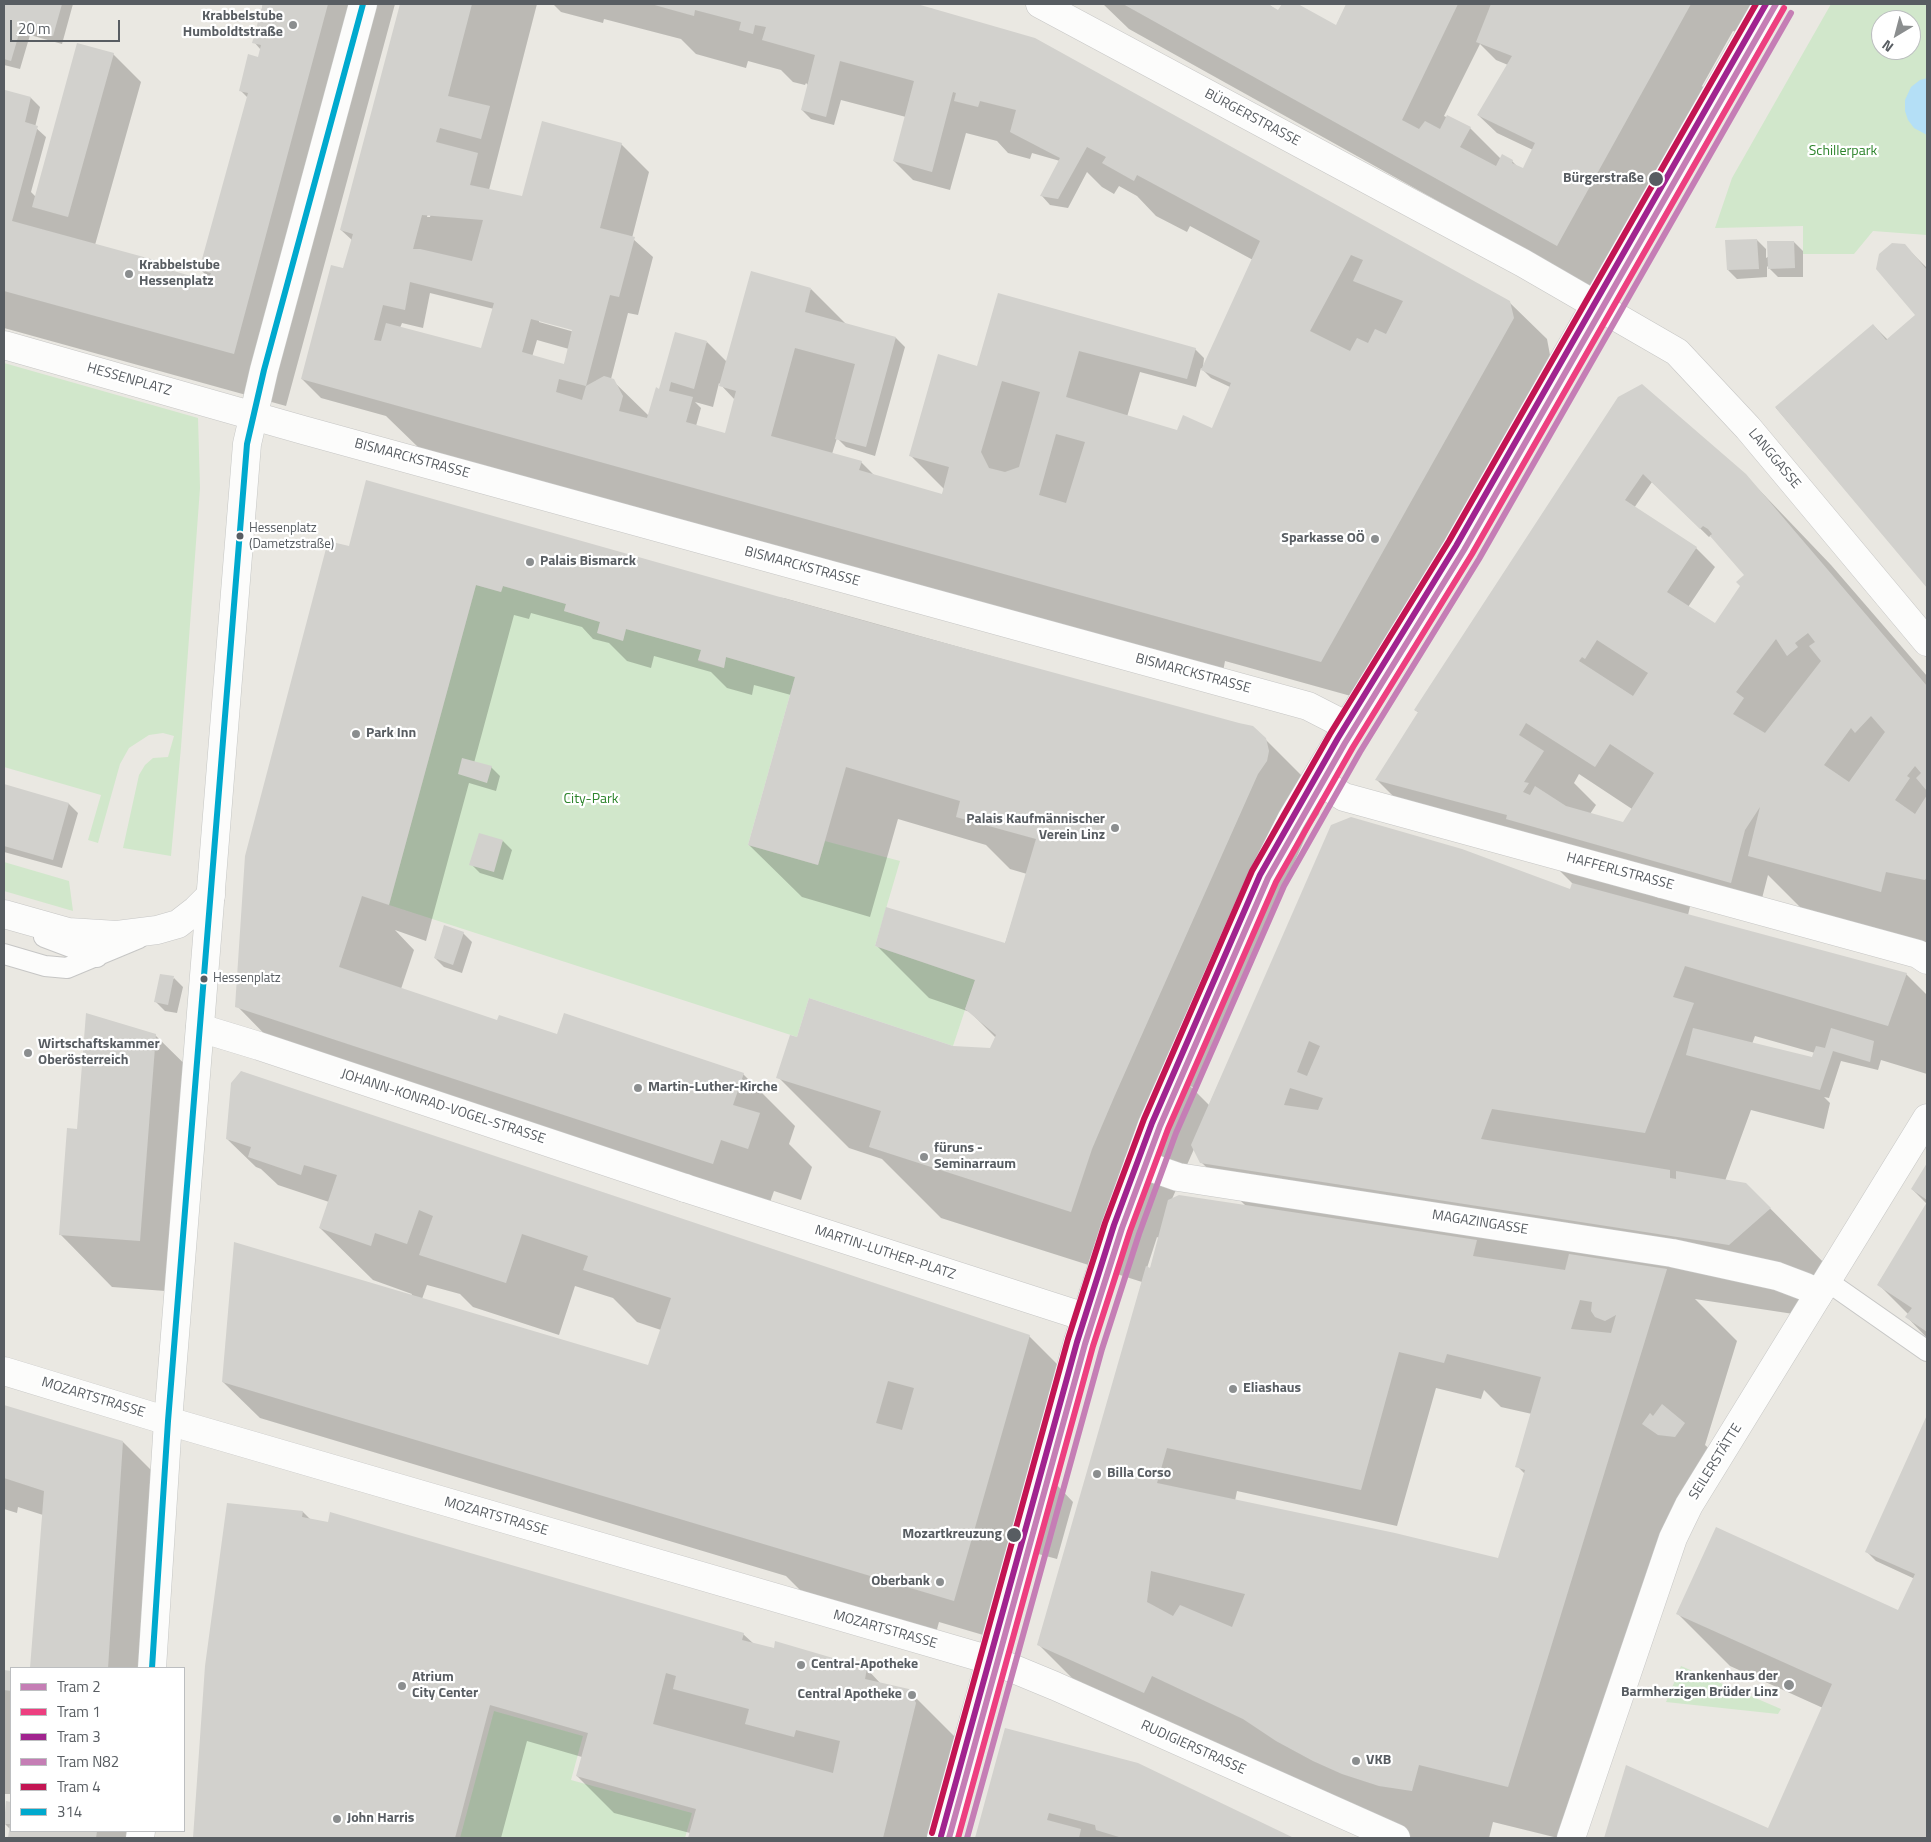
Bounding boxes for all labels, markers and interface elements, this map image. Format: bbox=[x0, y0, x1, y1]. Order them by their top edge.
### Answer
place label: Krabbelstube Humboldtstraße bbox=[183, 9, 283, 41]
scale bar bbox=[12, 10, 122, 42]
north arrow bbox=[1871, 10, 1921, 60]
text: 20 m bbox=[18, 17, 51, 40]
marker: Krabbelstube Humboldtstraße bbox=[287, 19, 299, 31]
text: N bbox=[1877, 35, 1897, 58]
street label: BÜRGERSTRASSE bbox=[1201, 86, 1303, 150]
park label: Schillerpark bbox=[1809, 144, 1877, 160]
marker: Bürgerstraße bbox=[1647, 170, 1665, 188]
place label: Bürgerstraße bbox=[1563, 171, 1644, 187]
place label: Krabbelstube Hessenplatz bbox=[139, 258, 220, 290]
marker: Krabbelstube Hessenplatz bbox=[123, 268, 135, 280]
street label: HESSENPLATZ bbox=[85, 360, 173, 400]
street label: LANGGASSE bbox=[1744, 426, 1804, 492]
street label: BISMARCKSTRASSE bbox=[353, 436, 471, 482]
place label: Hessenplatz (Dametzstraße) bbox=[249, 521, 334, 552]
marker: Hessenplatz (Dametzstraße) bbox=[235, 531, 245, 541]
place label: Sparkasse OÖ bbox=[1281, 531, 1365, 547]
marker: Sparkasse OÖ bbox=[1369, 533, 1381, 545]
street label: BISMARCKSTRASSE bbox=[743, 544, 861, 590]
place label: Palais Bismarck bbox=[540, 554, 636, 570]
marker: Palais Bismarck bbox=[524, 556, 536, 568]
street label: BISMARCKSTRASSE bbox=[1134, 651, 1252, 697]
place label: Park Inn bbox=[366, 726, 416, 742]
marker: Park Inn bbox=[350, 728, 362, 740]
park label: City-Park bbox=[563, 792, 619, 808]
place label: Palais Kaufmännischer Verein Linz bbox=[966, 812, 1105, 844]
marker: Palais Kaufmännischer Verein Linz bbox=[1109, 822, 1121, 834]
street label: HAFFERLSTRASSE bbox=[1565, 850, 1675, 894]
place label: Hessenplatz bbox=[213, 971, 281, 987]
marker: Hessenplatz bbox=[199, 974, 209, 984]
place label: Wirtschaftskammer Oberösterreich bbox=[38, 1037, 160, 1070]
marker: Wirtschaftskammer Oberösterreich bbox=[22, 1047, 34, 1059]
street label: JOHANN-KONRAD-VOGEL-STRASSE bbox=[339, 1066, 547, 1148]
place label: Martin-Luther-Kirche bbox=[648, 1080, 778, 1096]
marker: Martin-Luther-Kirche bbox=[632, 1082, 644, 1094]
place label: füruns - Seminarraum bbox=[934, 1141, 1016, 1174]
marker: füruns - Seminarraum bbox=[918, 1151, 930, 1163]
street label: MAGAZINGASSE bbox=[1431, 1207, 1529, 1239]
street label: MARTIN-LUTHER-PLATZ bbox=[812, 1222, 958, 1284]
street label: MOZARTSTRASSE bbox=[39, 1374, 147, 1422]
place label: Eliashaus bbox=[1243, 1381, 1301, 1397]
marker: Eliashaus bbox=[1227, 1383, 1239, 1395]
street label: SEILERSTÄTTE bbox=[1686, 1421, 1746, 1503]
place label: Billa Corso bbox=[1107, 1466, 1171, 1482]
marker: Billa Corso bbox=[1091, 1468, 1103, 1480]
street label: MOZARTSTRASSE bbox=[442, 1494, 550, 1540]
marker: Mozartkreuzung bbox=[1005, 1526, 1023, 1544]
place label: Mozartkreuzung bbox=[902, 1527, 1002, 1543]
place label: Oberbank bbox=[871, 1574, 930, 1590]
marker: Oberbank bbox=[934, 1576, 946, 1588]
street label: MOZARTSTRASSE bbox=[831, 1607, 939, 1653]
place label: Central-Apotheke bbox=[811, 1657, 918, 1673]
marker: Central-Apotheke bbox=[795, 1659, 807, 1671]
legend bbox=[10, 1667, 185, 1832]
place label: Krankenhaus der Barmherzigen Brüder Linz bbox=[1621, 1669, 1778, 1701]
place label: Atrium City Center bbox=[412, 1670, 478, 1702]
text: Tram 2 bbox=[57, 1675, 101, 1698]
marker: Krankenhaus der Barmherzigen Brüder Linz bbox=[1782, 1678, 1796, 1692]
marker: Atrium City Center bbox=[396, 1680, 408, 1692]
place label: Central Apotheke bbox=[798, 1687, 902, 1703]
marker: Central Apotheke bbox=[906, 1689, 918, 1701]
text: Tram 1 bbox=[57, 1700, 101, 1723]
street label: RUDIGIERSTRASSE bbox=[1138, 1717, 1248, 1779]
text: Tram 3 bbox=[57, 1725, 101, 1748]
text: Tram N82 bbox=[57, 1750, 119, 1773]
place label: VKB bbox=[1366, 1753, 1391, 1769]
marker: VKB bbox=[1350, 1755, 1362, 1767]
text: Tram 4 bbox=[57, 1775, 101, 1798]
text: 314 bbox=[57, 1800, 82, 1823]
place label: John Harris bbox=[347, 1811, 414, 1827]
marker: John Harris bbox=[331, 1813, 343, 1825]

